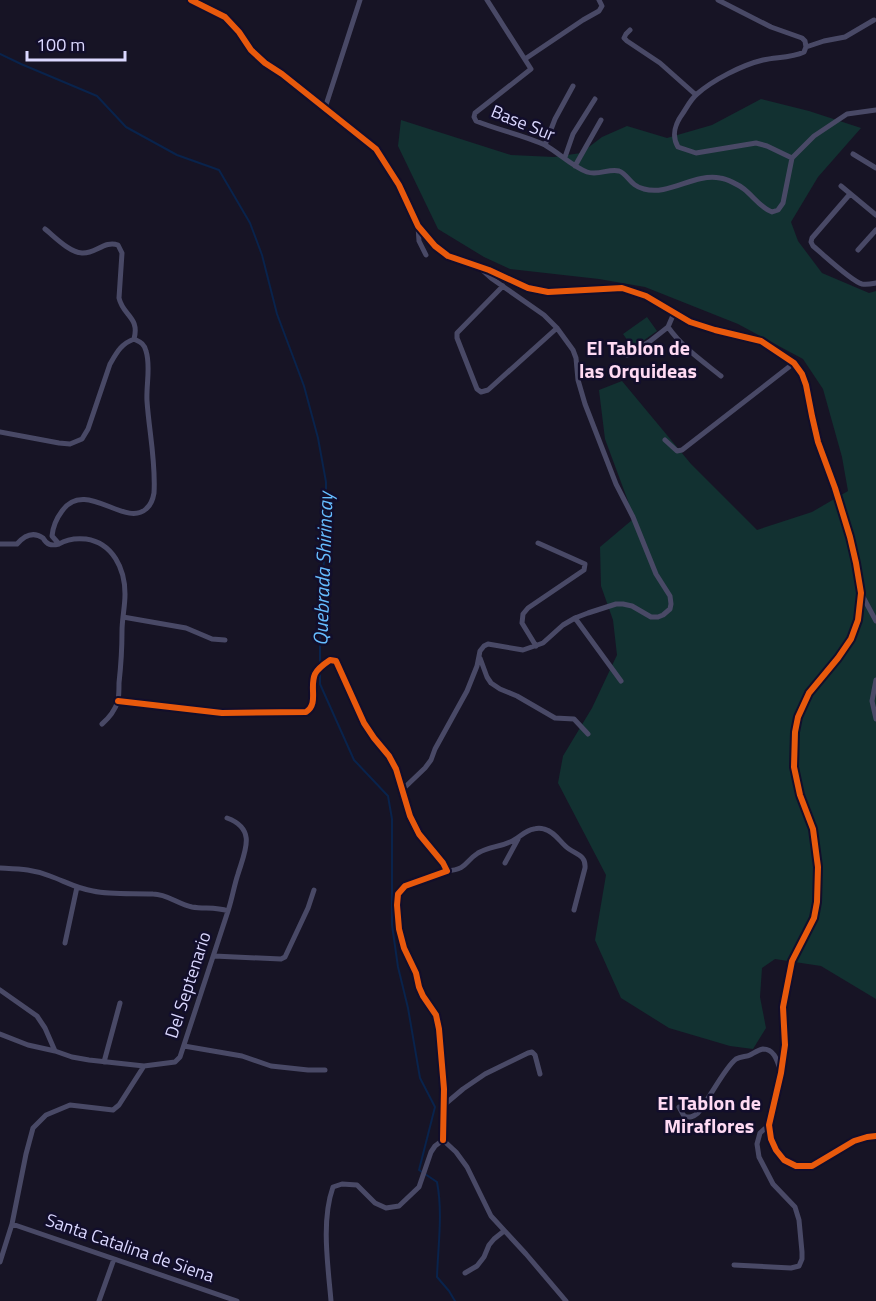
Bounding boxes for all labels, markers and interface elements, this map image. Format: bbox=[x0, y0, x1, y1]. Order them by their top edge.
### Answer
scale bar bbox=[27, 24, 124, 62]
text: 100 m bbox=[36, 31, 85, 58]
street label: Base Sur bbox=[487, 97, 559, 148]
district label: El Tablon de las Orquideas bbox=[579, 332, 697, 386]
water label: Quebrada Shirincay bbox=[304, 490, 341, 646]
street label: Del Septenario bbox=[158, 928, 217, 1042]
district label: El Tablon de Miraflores bbox=[657, 1087, 761, 1141]
street label: Santa Catalina de Siena bbox=[42, 1206, 218, 1289]

